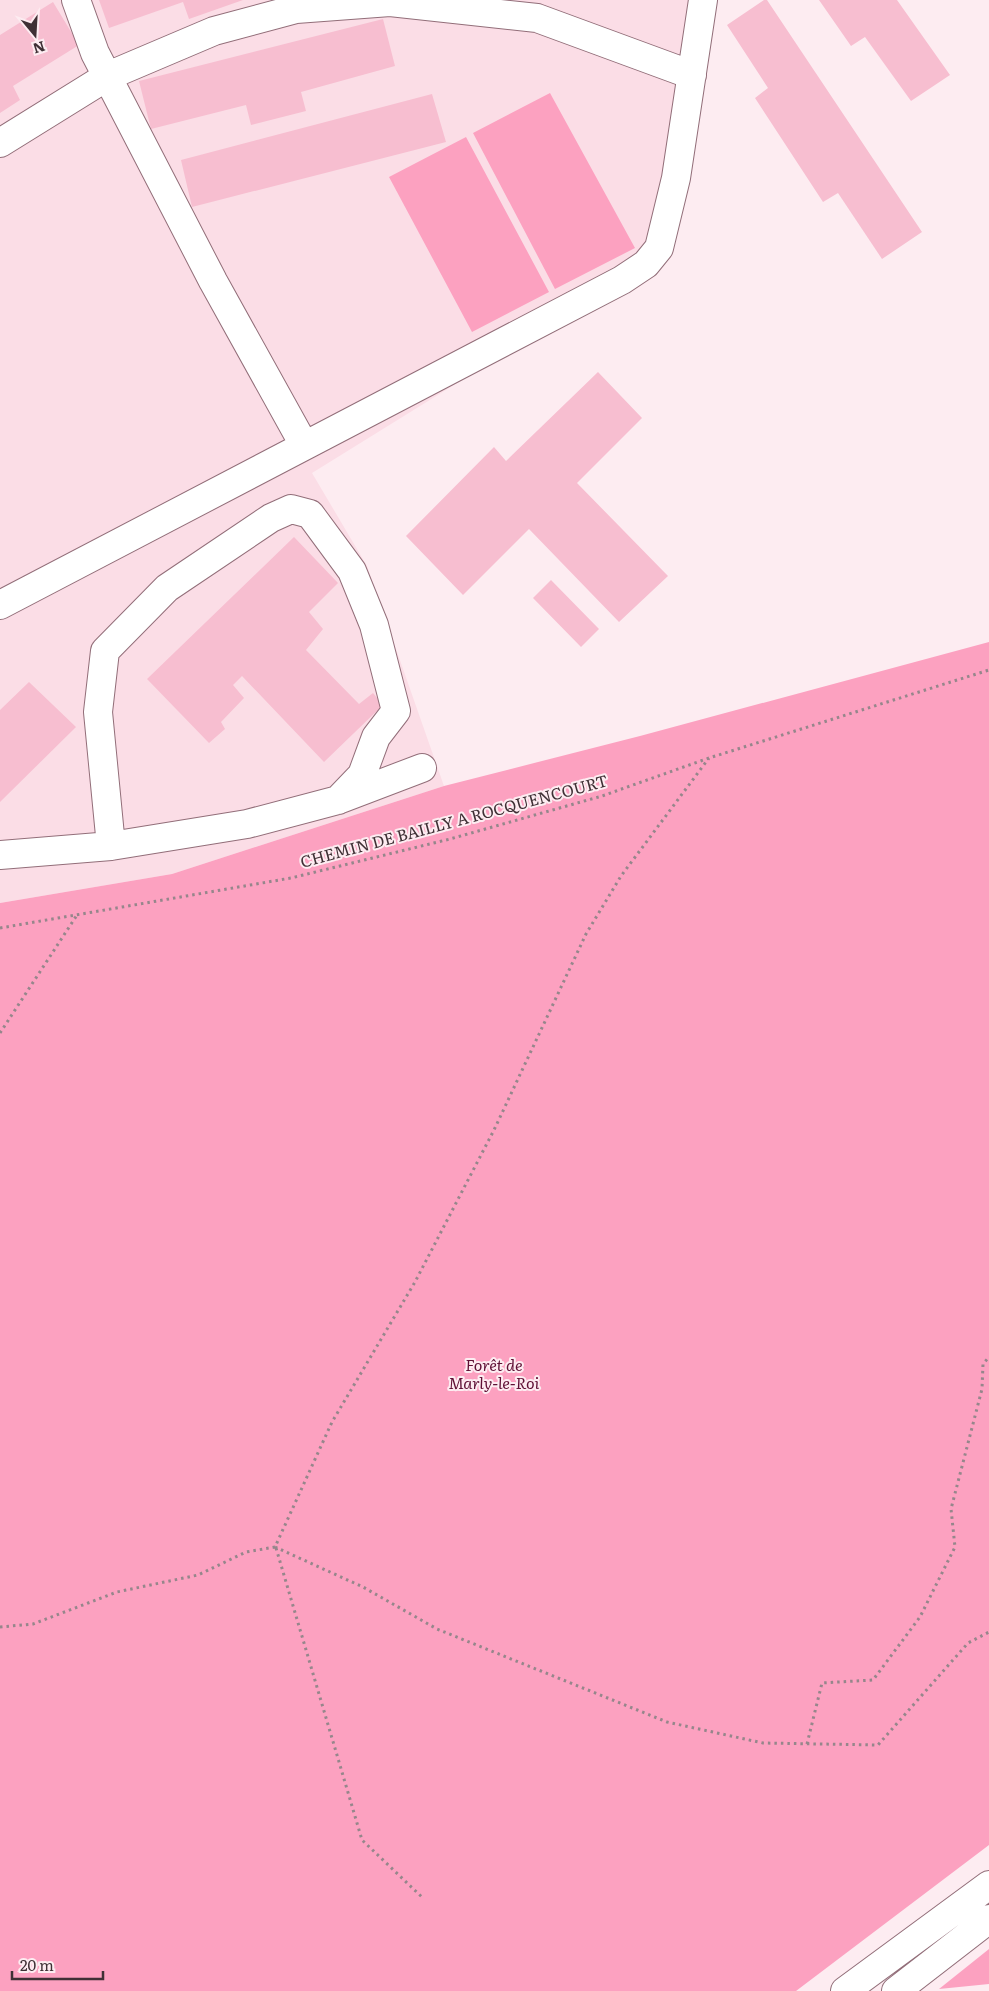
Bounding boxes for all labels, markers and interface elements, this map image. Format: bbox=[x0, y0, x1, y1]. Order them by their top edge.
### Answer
north arrow bbox=[10, 10, 60, 60]
text: N bbox=[30, 37, 48, 60]
street label: CHEMIN DE BAILLY A ROCQUENCOURT bbox=[297, 767, 610, 873]
park label: Forêt de Marly-le-Roi bbox=[449, 1352, 540, 1394]
scale bar bbox=[12, 1948, 104, 1980]
text: 20 m bbox=[20, 1953, 54, 1976]

